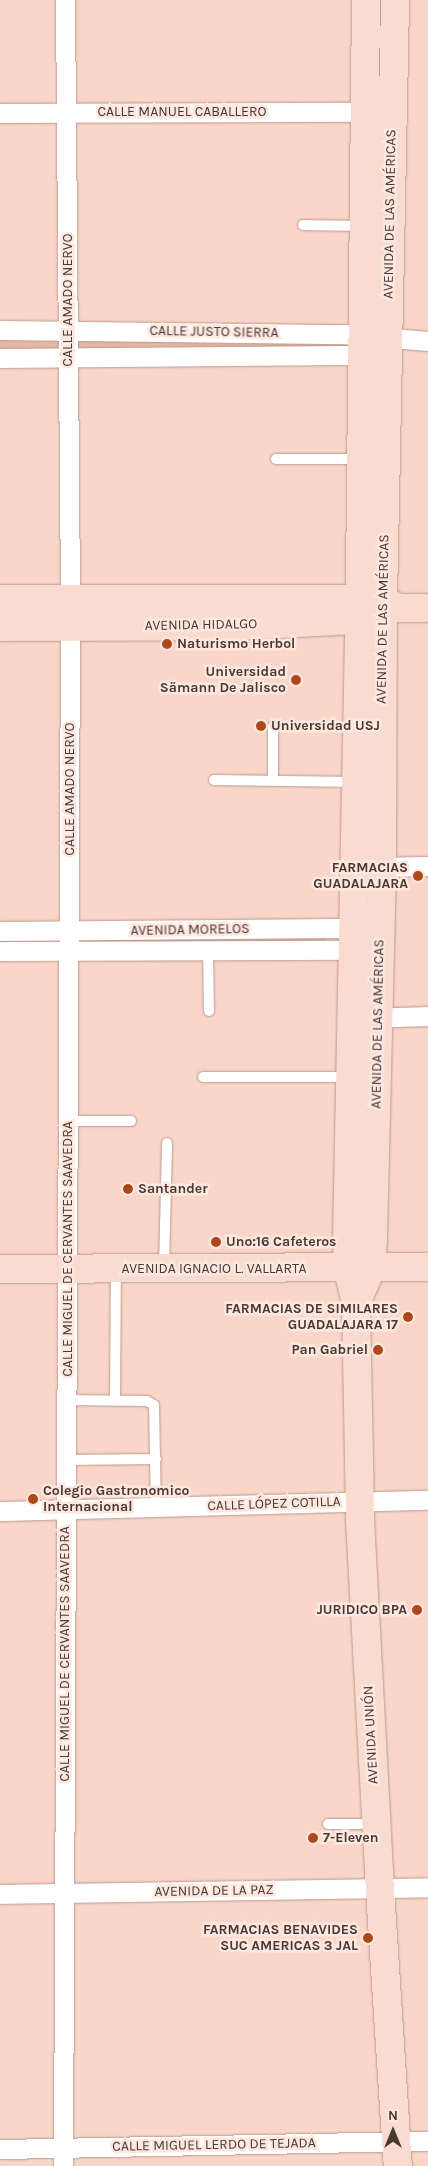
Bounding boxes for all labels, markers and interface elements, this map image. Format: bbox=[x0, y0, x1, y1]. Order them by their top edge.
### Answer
street label: CALLE MANUEL CABALLERO bbox=[97, 104, 267, 120]
street label: AVENIDA DE LAS AMÉRICAS bbox=[380, 129, 400, 299]
street label: CALLE AMADO NERVO bbox=[60, 233, 76, 367]
street label: CALLE JUSTO SIERRA bbox=[149, 322, 279, 342]
street label: AVENIDA DE LAS AMÉRICAS bbox=[373, 534, 393, 704]
street label: AVENIDA HIDALGO bbox=[145, 616, 257, 634]
place label: Naturismo Herbol bbox=[177, 636, 295, 652]
marker: Naturismo Herbol bbox=[161, 638, 173, 650]
place label: Universidad Sämann De Jalisco bbox=[160, 664, 286, 696]
marker: Universidad Sämann De Jalisco bbox=[290, 674, 302, 686]
place label: Universidad USJ bbox=[271, 718, 380, 734]
marker: Universidad USJ bbox=[255, 720, 267, 732]
street label: CALLE AMADO NERVO bbox=[62, 722, 78, 856]
place label: FARMACIAS GUADALAJARA bbox=[313, 860, 408, 892]
marker: FARMACIAS GUADALAJARA bbox=[412, 870, 424, 882]
street label: AVENIDA MORELOS bbox=[130, 921, 250, 939]
street label: AVENIDA DE LAS AMÉRICAS bbox=[368, 939, 388, 1109]
street label: CALLE MIGUEL DE CERVANTES SAAVEDRA bbox=[60, 1121, 76, 1377]
place label: Santander bbox=[138, 1181, 208, 1197]
marker: Santander bbox=[122, 1183, 134, 1195]
place label: Uno:16 Cafeteros bbox=[226, 1234, 336, 1250]
marker: Uno:16 Cafeteros bbox=[210, 1236, 222, 1248]
street label: AVENIDA IGNACIO L. VALLARTA bbox=[122, 1261, 306, 1277]
place label: FARMACIAS DE SIMILARES GUADALAJARA 17 bbox=[225, 1301, 398, 1334]
marker: FARMACIAS DE SIMILARES GUADALAJARA 17 bbox=[402, 1311, 414, 1323]
place label: Pan Gabriel bbox=[291, 1342, 368, 1358]
marker: Pan Gabriel bbox=[372, 1344, 384, 1356]
place label: Colegio Gastronomico Internacional bbox=[43, 1483, 190, 1515]
marker: Colegio Gastronomico Internacional bbox=[27, 1493, 39, 1505]
street label: CALLE LÓPEZ COTILLA bbox=[207, 1493, 341, 1515]
street label: CALLE MIGUEL DE CERVANTES SAAVEDRA bbox=[57, 1526, 73, 1782]
place label: JURIDICO BPA bbox=[317, 1602, 407, 1618]
marker: JURIDICO BPA bbox=[411, 1604, 423, 1616]
street label: AVENIDA UNIÓN bbox=[360, 1685, 382, 1785]
place label: 7-Eleven bbox=[323, 1830, 378, 1846]
marker: 7-Eleven bbox=[307, 1832, 319, 1844]
street label: AVENIDA DE LA PAZ bbox=[154, 1882, 274, 1900]
place label: FARMACIAS BENAVIDES SUC AMERICAS 3 JAL bbox=[203, 1922, 358, 1954]
marker: FARMACIAS BENAVIDES SUC AMERICAS 3 JAL bbox=[362, 1932, 374, 1944]
north arrow bbox=[368, 2106, 418, 2156]
text: N bbox=[388, 2107, 398, 2124]
street label: CALLE MIGUEL LERDO DE TEJADA bbox=[112, 2135, 316, 2155]

